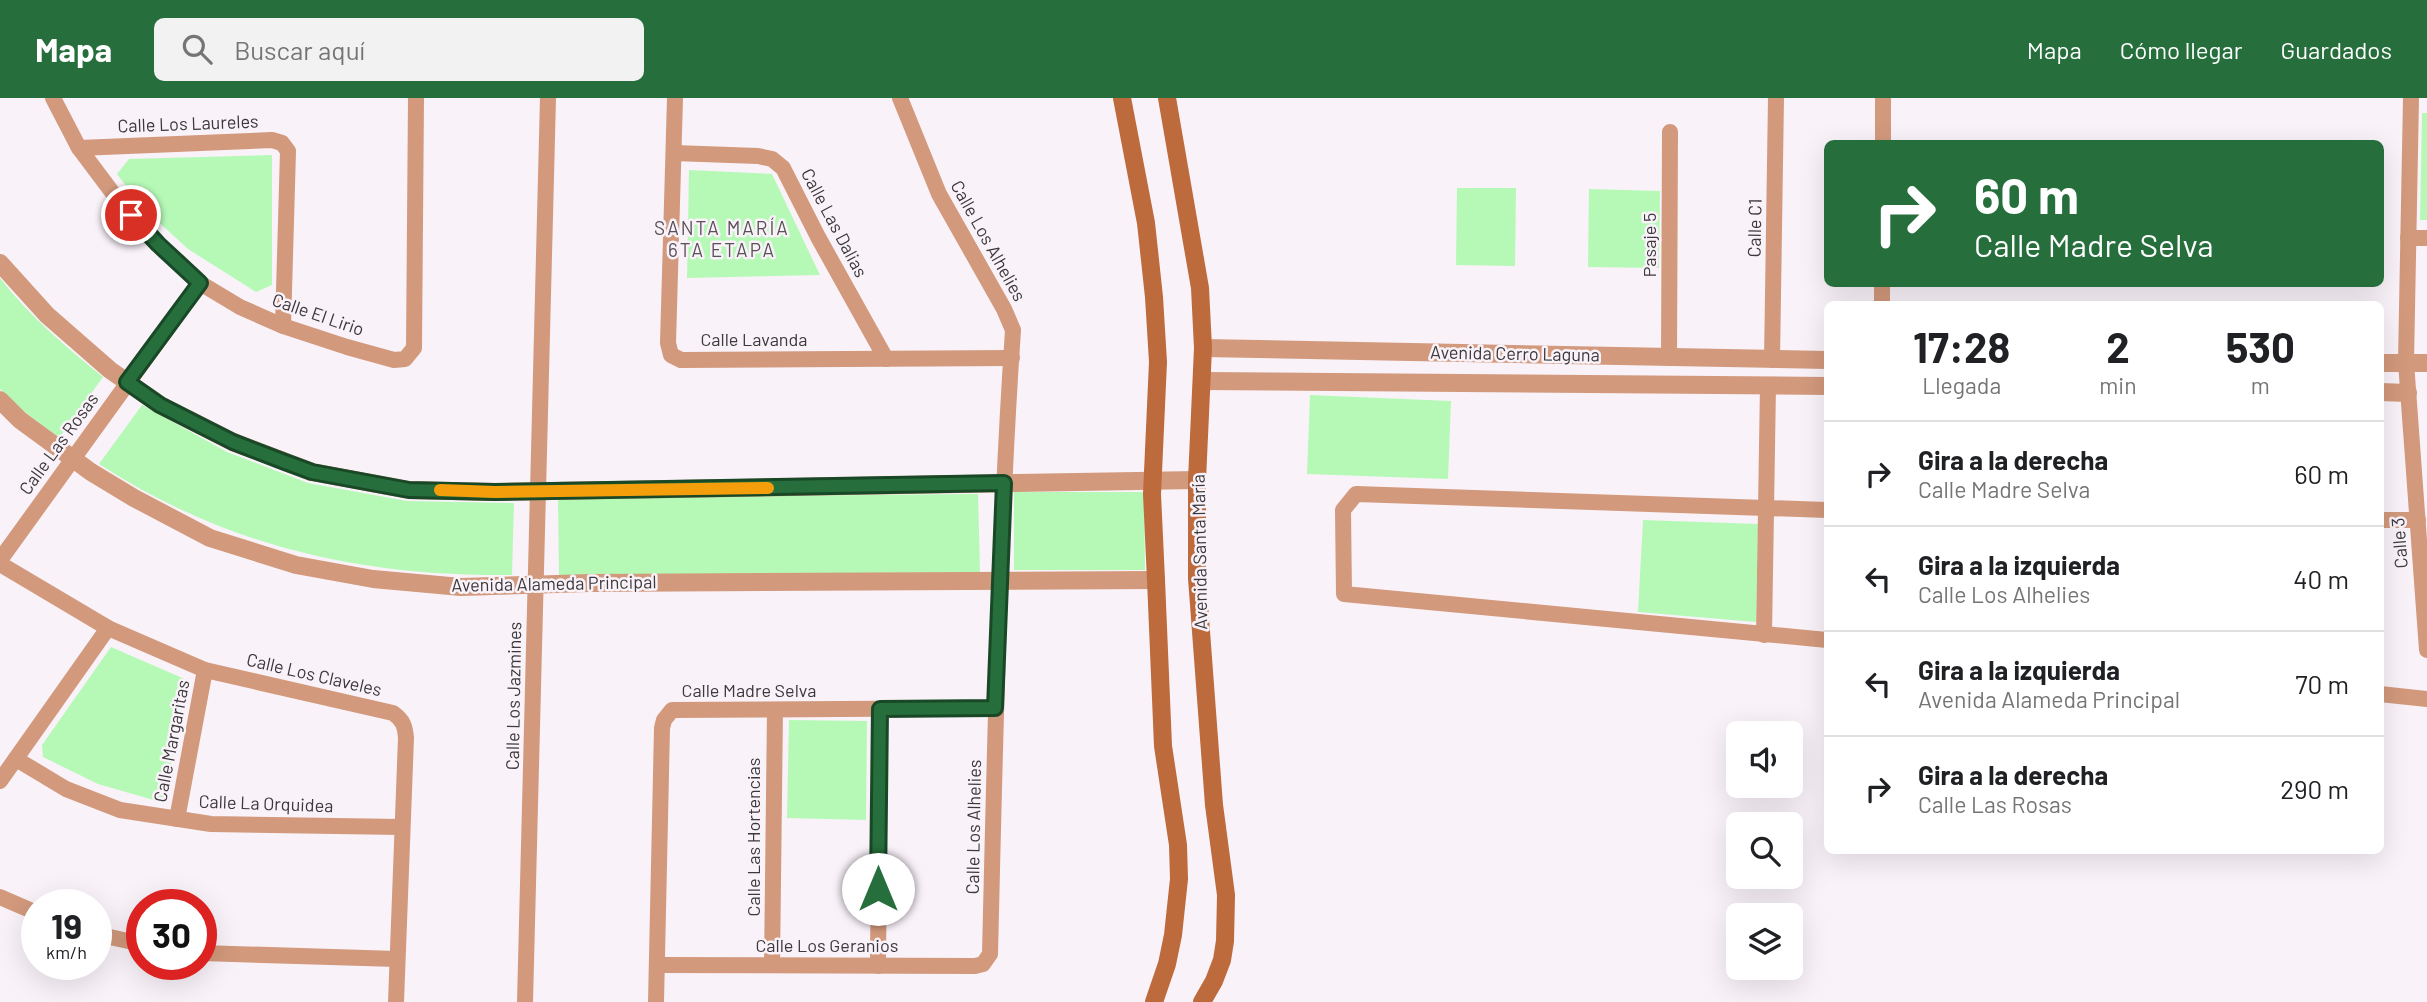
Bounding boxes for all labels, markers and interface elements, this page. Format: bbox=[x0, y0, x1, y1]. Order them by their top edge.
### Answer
search box bbox=[154, 18, 644, 81]
text: Mapa bbox=[35, 29, 112, 69]
icon: search bbox=[178, 30, 216, 68]
text: Buscar aquí bbox=[234, 34, 365, 65]
text: Mapa bbox=[2027, 35, 2082, 64]
text: Cómo llegar bbox=[2120, 35, 2242, 64]
text: Guardados bbox=[2280, 35, 2392, 64]
street label: Calle Los Laureles bbox=[117, 110, 259, 136]
street label: Calle Las Dalias bbox=[797, 164, 873, 281]
text: 60 m bbox=[1974, 165, 2079, 224]
icon: right bbox=[1859, 168, 1950, 259]
street label: Calle Los Alhelies bbox=[947, 176, 1031, 305]
pin bbox=[101, 185, 161, 245]
icon: arrive bbox=[112, 196, 150, 234]
street label: Calle C1 bbox=[1742, 198, 1766, 258]
street label: Pasaje 5 bbox=[1638, 213, 1660, 277]
district label: SANTA MARÍA 6TA ETAPA bbox=[654, 216, 790, 261]
text: Calle Madre Selva bbox=[1974, 225, 2214, 263]
street label: Calle El Lirio bbox=[269, 288, 367, 340]
text: 17:28 bbox=[1913, 321, 2010, 371]
text: 2 bbox=[2106, 321, 2130, 371]
text: 530 bbox=[2226, 321, 2295, 371]
street label: Calle Lavanda bbox=[701, 328, 807, 350]
street label: Avenida Cerro Laguna bbox=[1430, 341, 1600, 365]
text: Llegada bbox=[1922, 371, 2001, 399]
text: min bbox=[2099, 371, 2137, 399]
text: m bbox=[2251, 371, 2270, 399]
street label: Calle Las Rosas bbox=[14, 388, 102, 499]
text: Gira a la derecha bbox=[1918, 444, 2108, 475]
icon: right bbox=[1859, 455, 1897, 493]
text: 60 m bbox=[2294, 458, 2349, 489]
street label: Avenida Santa María bbox=[1187, 474, 1211, 630]
text: Calle Madre Selva bbox=[1918, 475, 2090, 503]
street label: Calle 3 bbox=[2386, 517, 2412, 569]
text: Gira a la izquierda bbox=[1918, 549, 2120, 580]
icon: left bbox=[1859, 560, 1897, 598]
text: 40 m bbox=[2293, 563, 2349, 594]
street label: Avenida Alameda Principal bbox=[451, 570, 657, 596]
text: Calle Los Alhelies bbox=[1918, 580, 2090, 608]
street label: Calle Los Jazmines bbox=[501, 622, 525, 770]
street label: Calle Los Claveles bbox=[245, 648, 384, 700]
text: Gira a la izquierda bbox=[1918, 654, 2120, 685]
icon: left bbox=[1859, 665, 1897, 703]
text: 70 m bbox=[2295, 668, 2349, 699]
street label: Calle Margaritas bbox=[148, 678, 194, 804]
street label: Calle Madre Selva bbox=[682, 679, 816, 701]
text: Avenida Alameda Principal bbox=[1918, 685, 2180, 713]
map controls bbox=[1726, 721, 1803, 980]
button: sound bbox=[1726, 721, 1803, 798]
street label: Calle Las Hortencias bbox=[742, 758, 764, 916]
street label: Calle Los Alhelies bbox=[961, 759, 985, 895]
text: Gira a la derecha bbox=[1918, 759, 2108, 790]
icon: right bbox=[1859, 770, 1897, 808]
text: 290 m bbox=[2280, 773, 2349, 804]
street label: Calle La Orquidea bbox=[198, 790, 334, 816]
text: Calle Las Rosas bbox=[1918, 790, 2072, 818]
button: search bbox=[1726, 812, 1803, 889]
position arrow bbox=[841, 852, 915, 926]
speed limit sign: 30 bbox=[126, 889, 217, 980]
button: layers bbox=[1726, 903, 1803, 980]
text: 19 bbox=[51, 904, 82, 946]
street label: Calle Los Geranios bbox=[756, 934, 898, 956]
text: km/h bbox=[46, 941, 87, 963]

